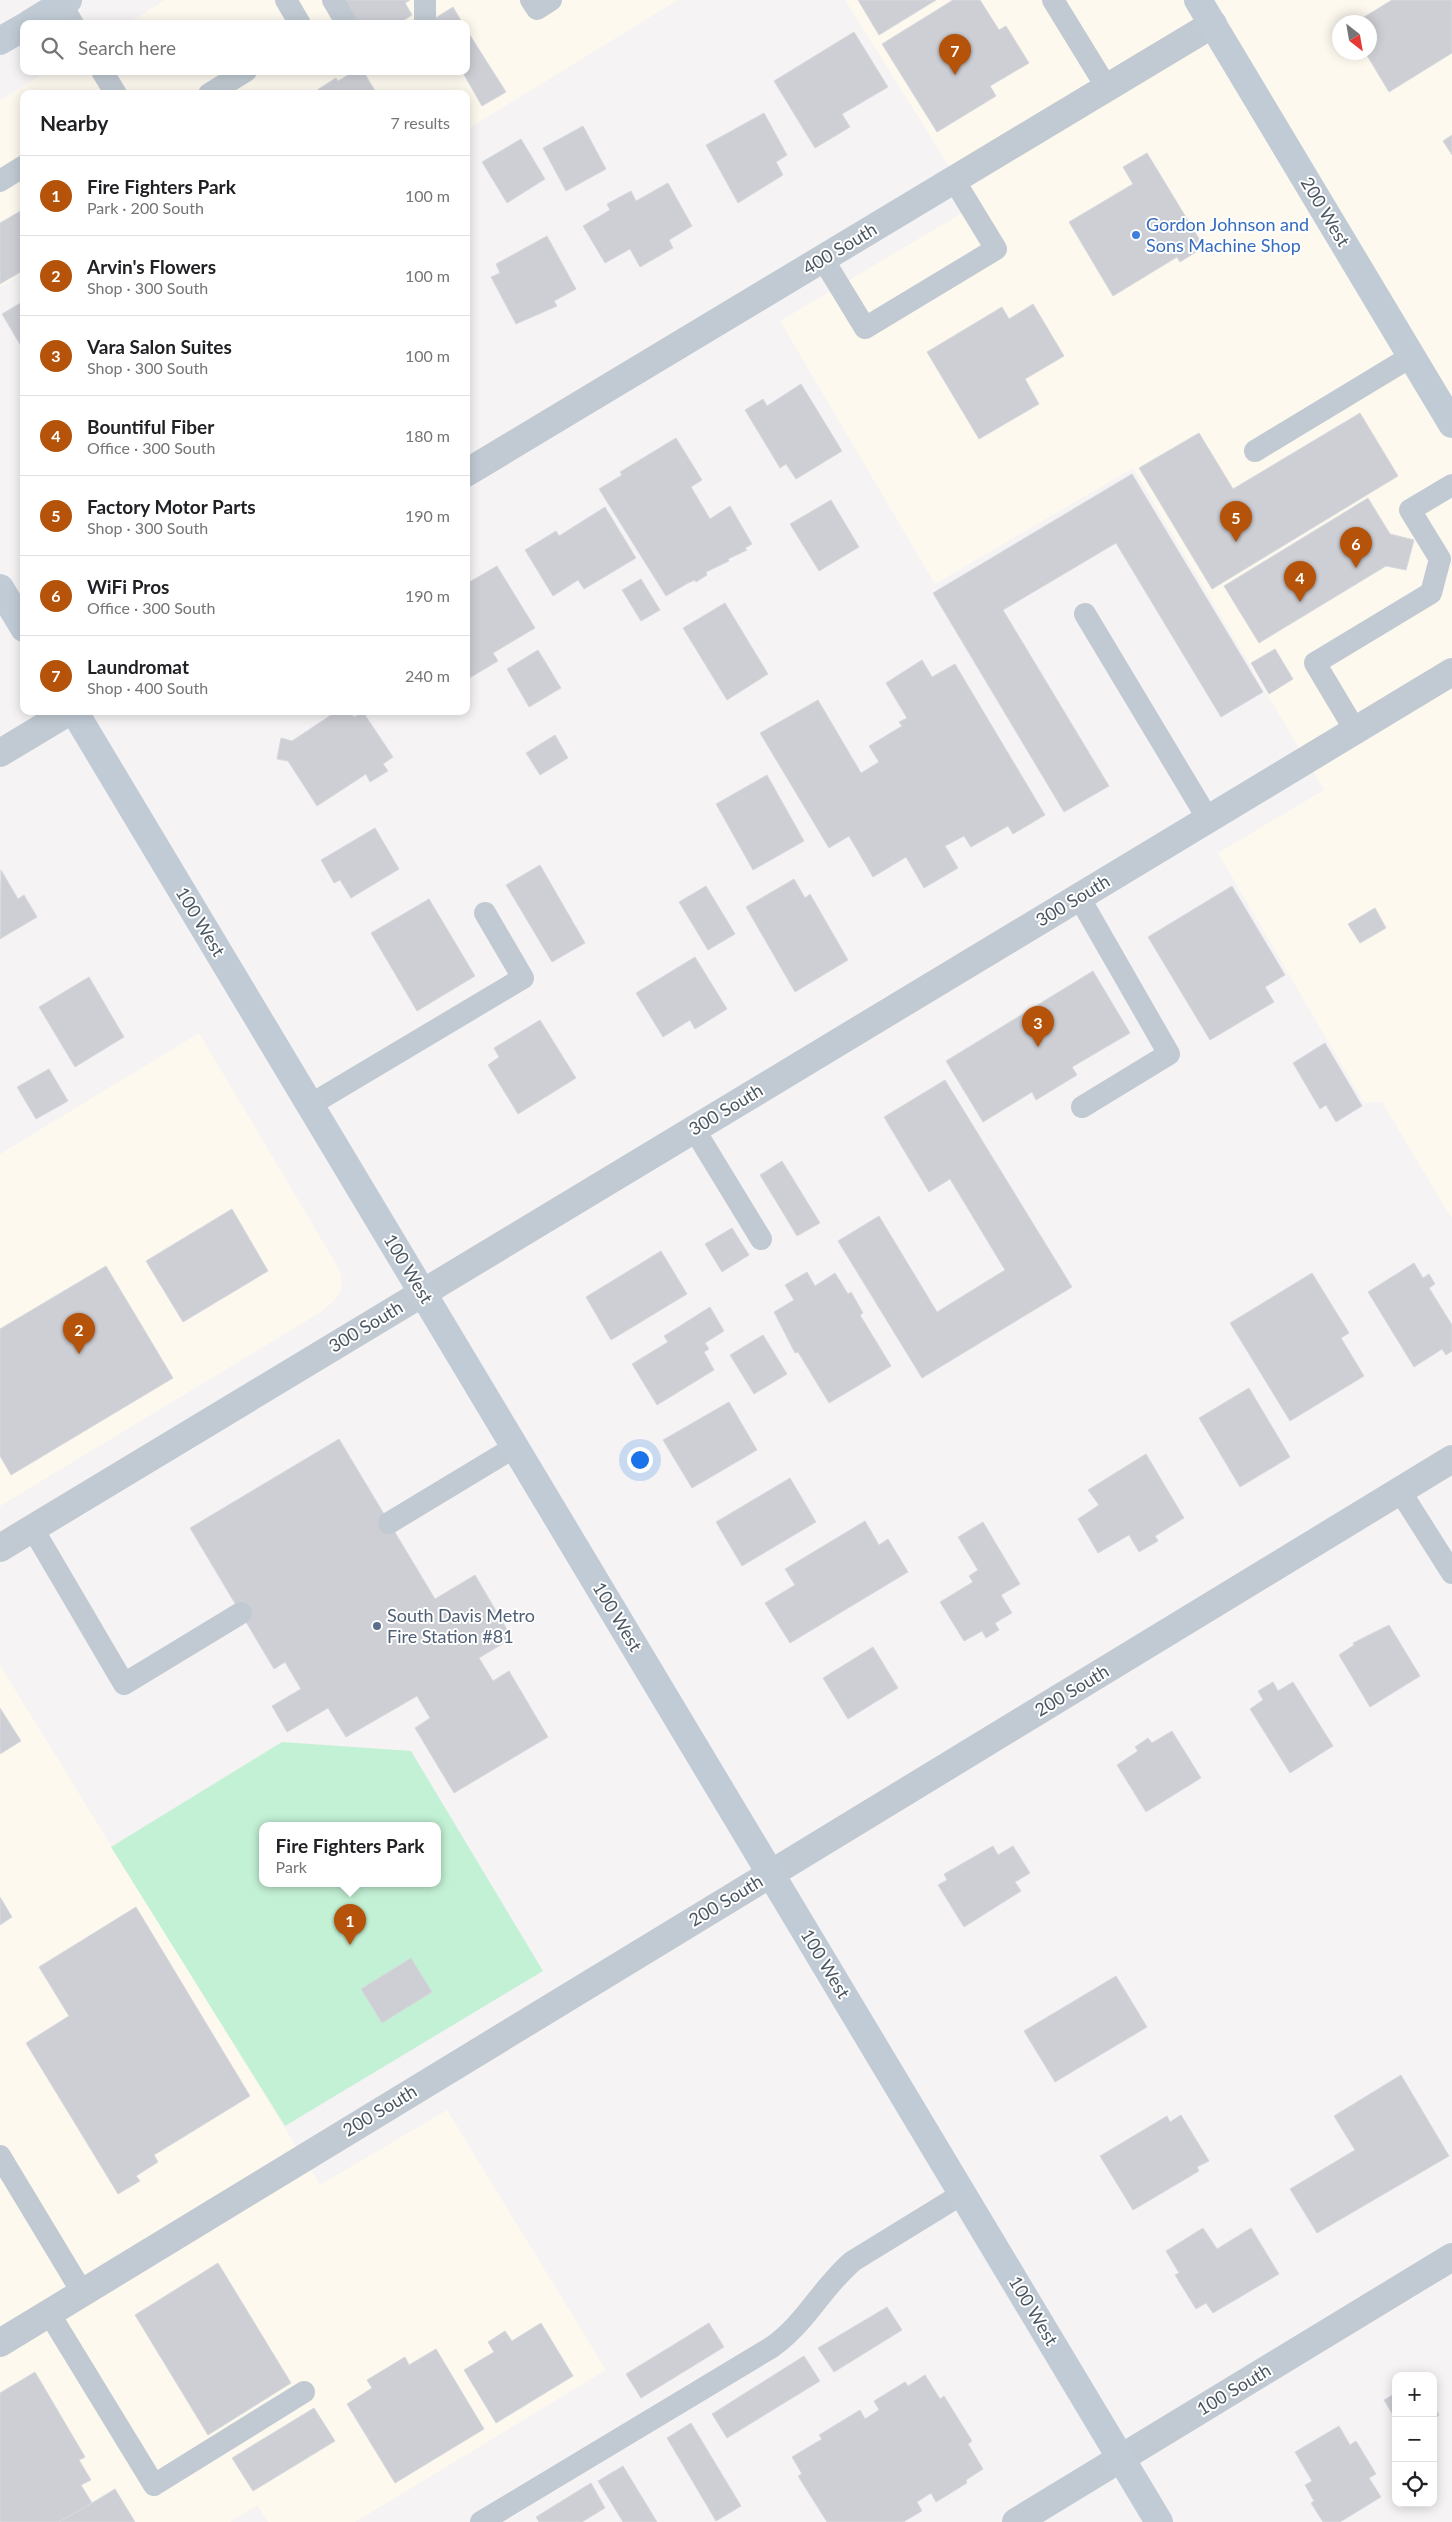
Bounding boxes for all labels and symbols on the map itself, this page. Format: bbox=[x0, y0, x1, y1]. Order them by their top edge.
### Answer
north arrow bbox=[1332, 15, 1377, 60]
pin: 7 bbox=[939, 34, 971, 75]
street label: 200 West bbox=[1297, 173, 1355, 251]
place label: Gordon Johnson and Sons Machine Shop bbox=[1146, 213, 1309, 256]
street label: 400 South bbox=[799, 217, 880, 279]
marker: Gordon Johnson and Sons Machine Shop bbox=[1130, 229, 1142, 241]
pin: 5 bbox=[1220, 501, 1252, 542]
pin: 6 bbox=[1340, 527, 1372, 568]
pin: 4 bbox=[1284, 561, 1316, 602]
street label: 300 South bbox=[1032, 869, 1113, 931]
street label: 100 West bbox=[172, 883, 230, 961]
pin: 3 bbox=[1022, 1006, 1054, 1047]
street label: 300 South bbox=[685, 1078, 766, 1140]
street label: 100 West bbox=[380, 1230, 438, 1308]
street label: 300 South bbox=[325, 1295, 406, 1357]
pin: 2 bbox=[63, 1313, 95, 1354]
your location bbox=[627, 1447, 653, 1473]
street label: 100 West bbox=[589, 1578, 647, 1656]
place label: South Davis Metro Fire Station #81 bbox=[387, 1604, 535, 1647]
marker: South Davis Metro Fire Station #81 bbox=[371, 1620, 383, 1632]
street label: 200 South bbox=[1031, 1659, 1112, 1721]
street label: 200 South bbox=[685, 1869, 766, 1931]
pin: 1 bbox=[334, 1904, 366, 1945]
street label: 100 West bbox=[797, 1925, 855, 2003]
street label: 200 South bbox=[339, 2079, 420, 2141]
street label: 100 West bbox=[1005, 2272, 1063, 2350]
street label: 100 South bbox=[1193, 2358, 1274, 2420]

